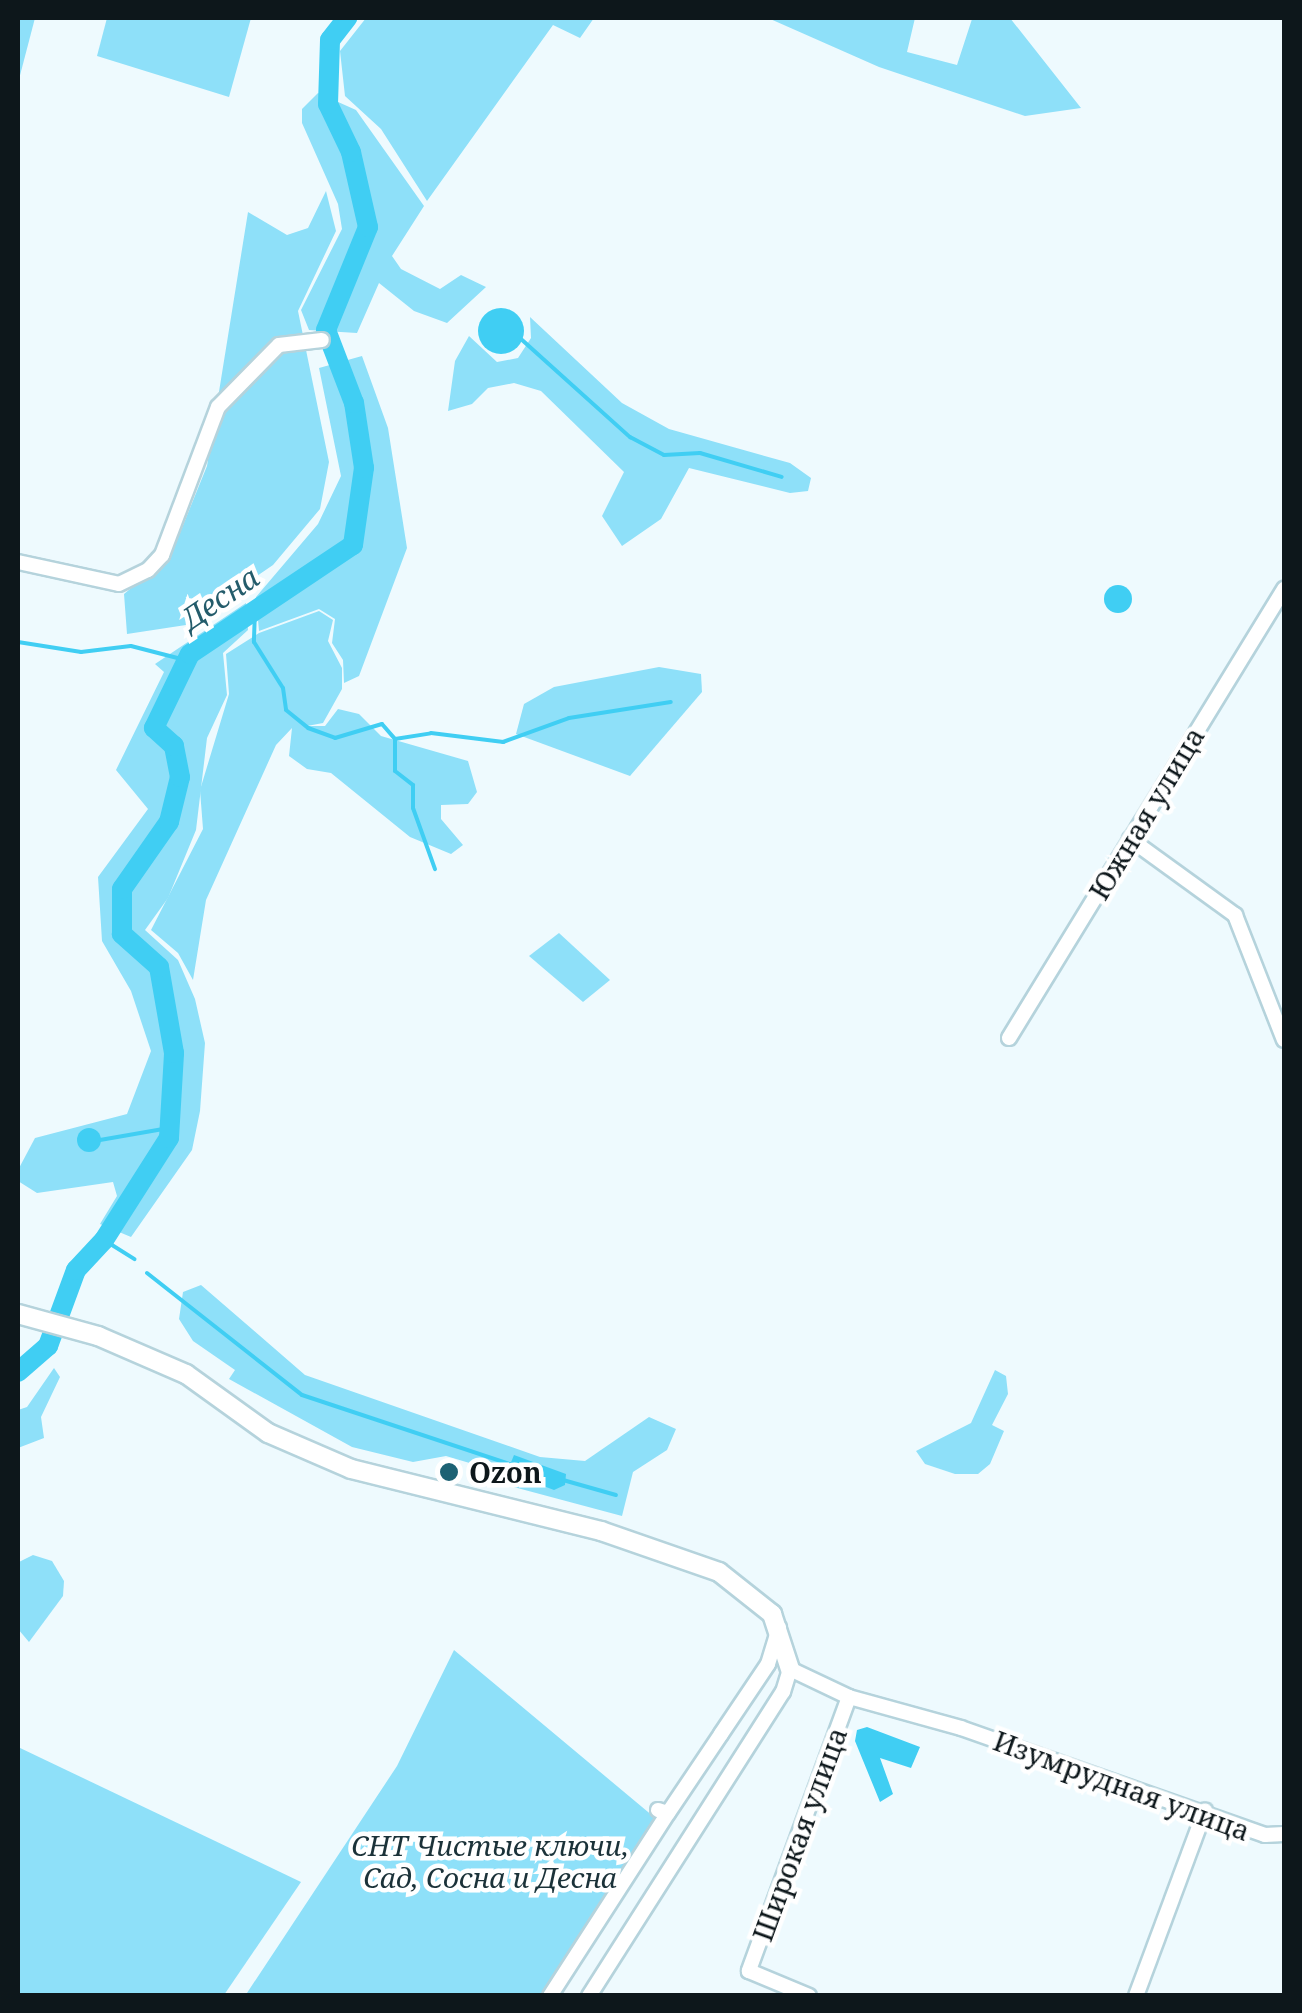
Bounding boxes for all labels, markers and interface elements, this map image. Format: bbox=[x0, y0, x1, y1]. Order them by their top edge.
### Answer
water label: Десна bbox=[174, 559, 266, 637]
street label: Южная улица bbox=[1081, 721, 1211, 905]
place label: Ozon bbox=[469, 1455, 542, 1489]
marker: Ozon bbox=[438, 1461, 460, 1483]
street label: Широкая улица bbox=[745, 1722, 853, 1946]
street label: Изумрудная улица bbox=[989, 1723, 1255, 1847]
park label: СНТ Чистые ключи, Сад, Сосна и Десна bbox=[351, 1828, 629, 1894]

